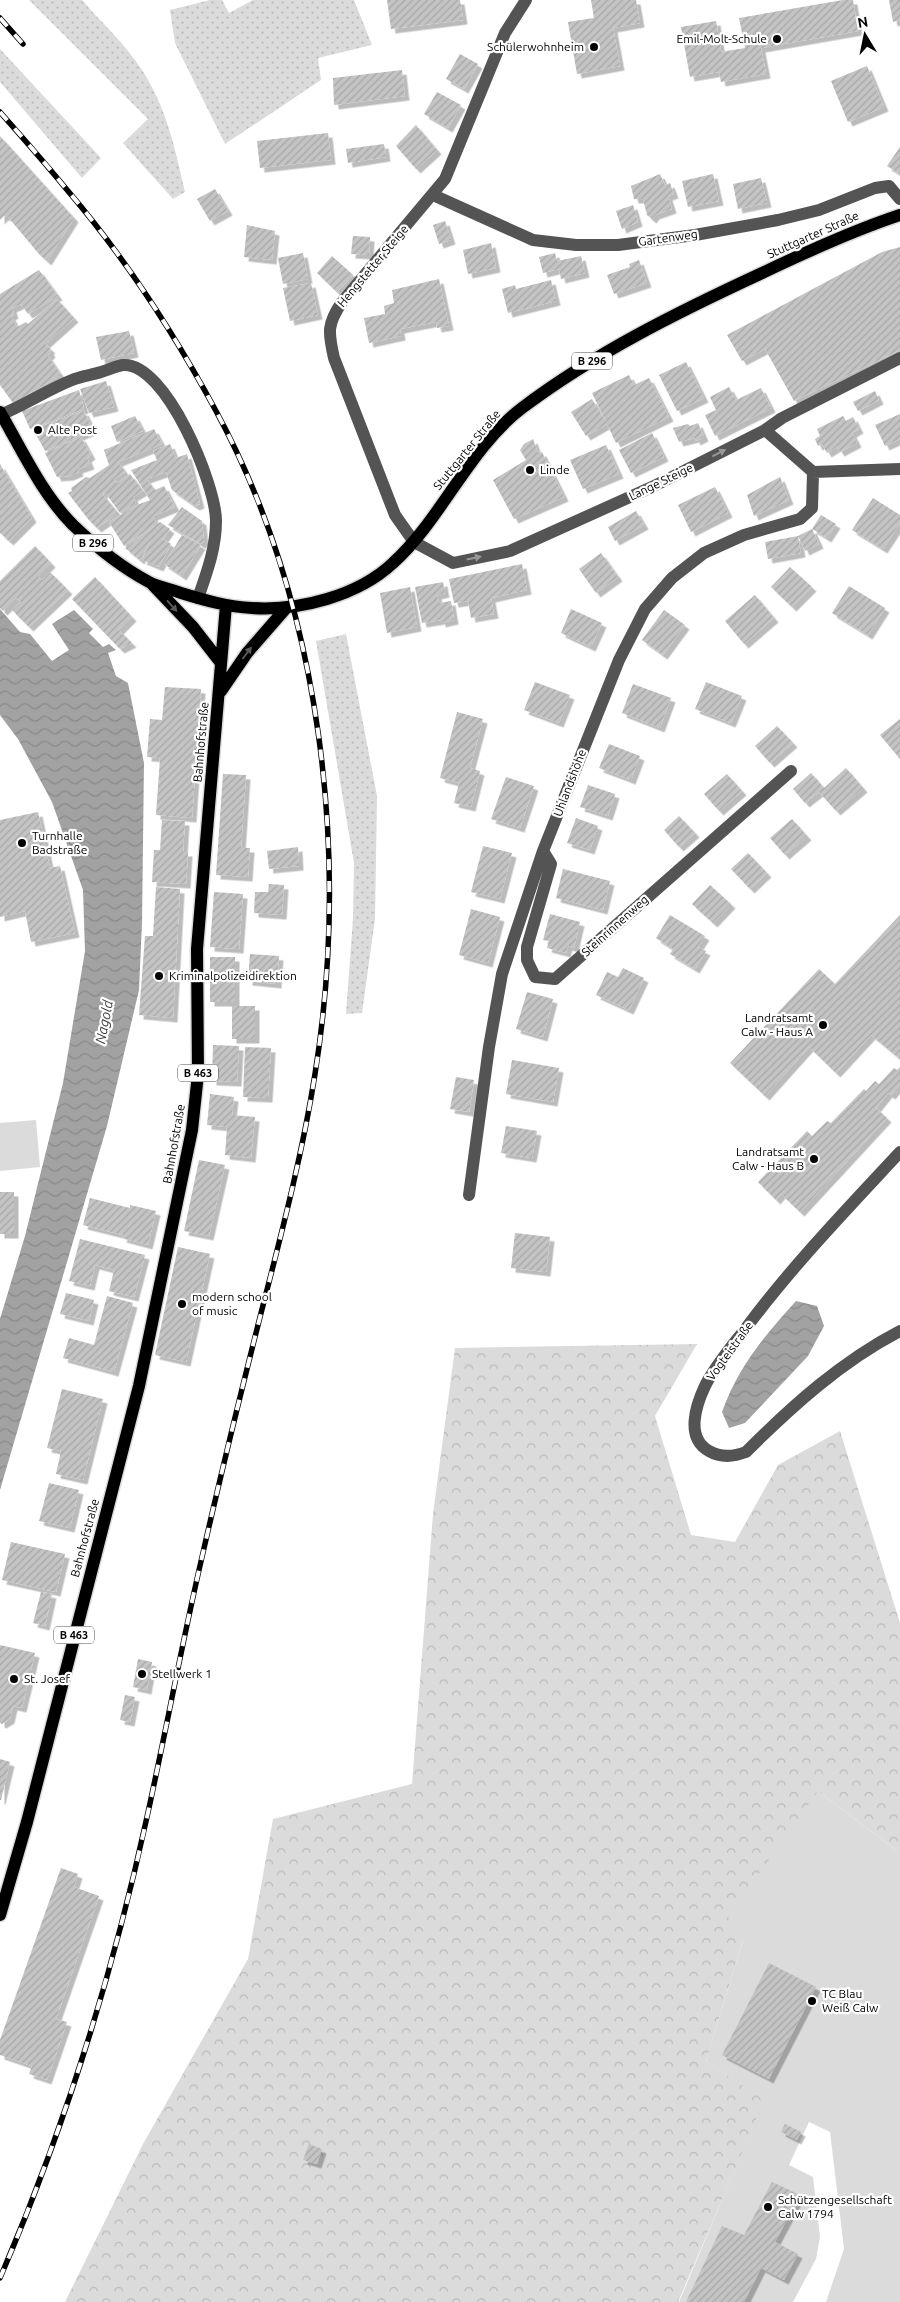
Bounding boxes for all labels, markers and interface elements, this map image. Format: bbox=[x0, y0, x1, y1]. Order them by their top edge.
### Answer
north arrow bbox=[840, 10, 890, 60]
text: N bbox=[856, 13, 869, 31]
place label: Emil-Molt-Schule bbox=[677, 32, 767, 45]
marker: Emil-Molt-Schule bbox=[771, 33, 783, 45]
place label: Schülerwohnheim bbox=[487, 40, 584, 53]
marker: Schülerwohnheim bbox=[588, 41, 600, 53]
street label: Stuttgarter Straße bbox=[765, 208, 861, 261]
street label: Hengstetter Steige bbox=[335, 222, 411, 309]
street label: Gartenweg bbox=[637, 227, 698, 248]
road number: B 296 bbox=[572, 352, 612, 370]
street label: Stuttgarter Straße bbox=[430, 407, 503, 492]
place label: Alte Post bbox=[48, 423, 97, 436]
marker: Alte Post bbox=[32, 424, 44, 436]
one-way arrow bbox=[712, 449, 726, 457]
street label: Lange Steige bbox=[627, 460, 695, 503]
place label: Linde bbox=[540, 463, 570, 476]
marker: Linde bbox=[524, 464, 536, 476]
road number: B 296 bbox=[73, 534, 113, 552]
one-way arrow bbox=[467, 554, 483, 562]
one-way arrow bbox=[166, 599, 178, 611]
one-way arrow bbox=[242, 646, 252, 660]
street label: Bahnhofstraße bbox=[191, 701, 210, 783]
street label: Uhlandshöhe bbox=[551, 747, 588, 818]
place label: Turnhalle Badstraße bbox=[32, 829, 87, 856]
marker: Turnhalle Badstraße bbox=[16, 837, 28, 849]
street label: Steinrinnenweg bbox=[579, 892, 651, 959]
place label: Kriminalpolizeidirektion bbox=[169, 969, 297, 982]
marker: Kriminalpolizeidirektion bbox=[153, 970, 165, 982]
water label: Nagold bbox=[92, 998, 116, 1045]
place label: Landratsamt Calw - Haus A bbox=[741, 1011, 813, 1038]
marker: Landratsamt Calw - Haus A bbox=[817, 1019, 829, 1031]
road number: B 463 bbox=[178, 1064, 218, 1082]
street label: Bahnhofstraße bbox=[160, 1103, 187, 1185]
place label: Landratsamt Calw - Haus B bbox=[732, 1145, 804, 1172]
marker: Landratsamt Calw - Haus B bbox=[808, 1153, 820, 1165]
place label: modern school of music bbox=[192, 1290, 272, 1317]
marker: modern school of music bbox=[176, 1298, 188, 1310]
street label: Vogteistraße bbox=[704, 1319, 755, 1383]
street label: Bahnhofstraße bbox=[68, 1497, 101, 1578]
road number: B 463 bbox=[54, 1626, 94, 1644]
place label: Stellwerk 1 bbox=[152, 1667, 212, 1680]
marker: Stellwerk 1 bbox=[136, 1668, 148, 1680]
place label: St. Josef bbox=[24, 1672, 71, 1685]
marker: St. Josef bbox=[8, 1673, 20, 1685]
place label: TC Blau Weiß Calw bbox=[822, 1987, 879, 2014]
marker: TC Blau Weiß Calw bbox=[806, 1995, 818, 2007]
place label: Schützengesellschaft Calw 1794 bbox=[778, 2193, 892, 2220]
marker: Schützengesellschaft Calw 1794 bbox=[762, 2201, 774, 2213]

